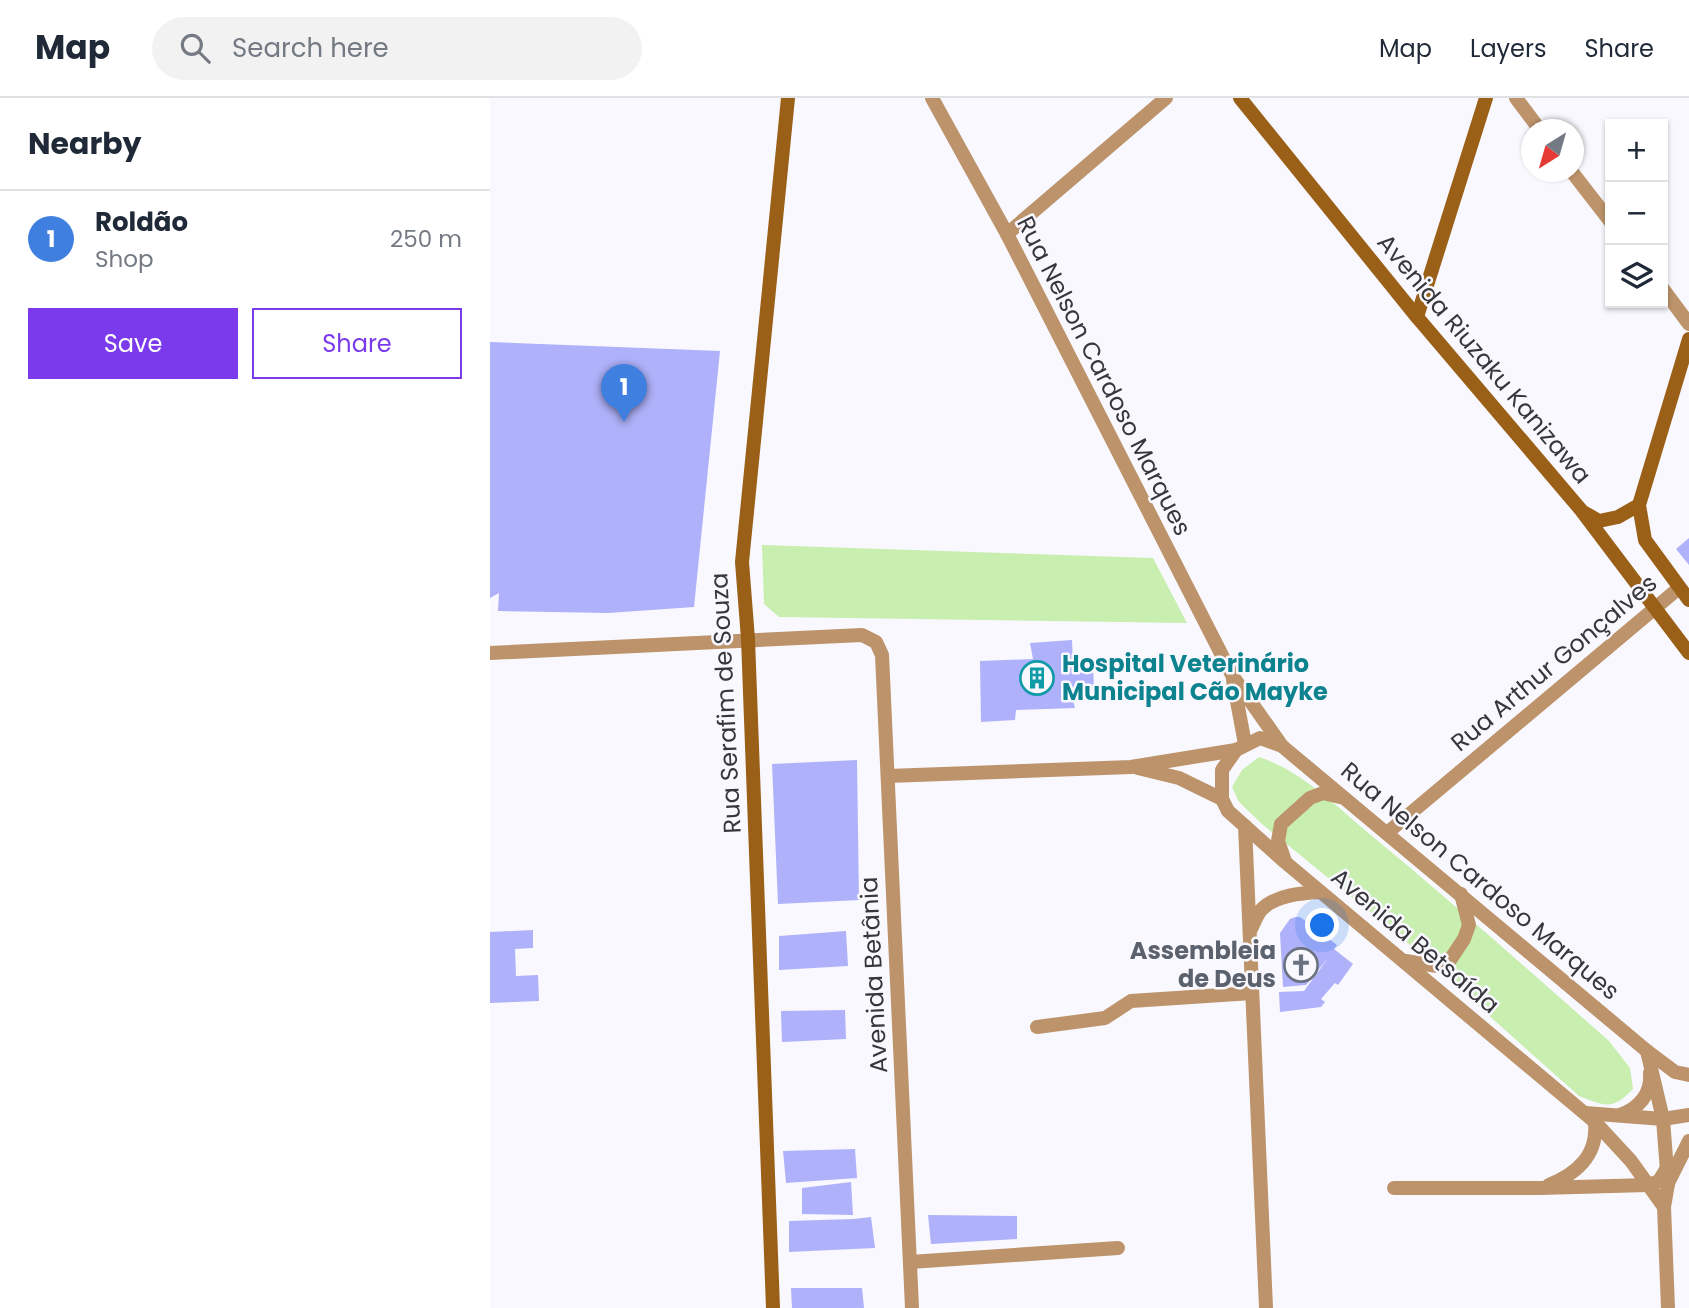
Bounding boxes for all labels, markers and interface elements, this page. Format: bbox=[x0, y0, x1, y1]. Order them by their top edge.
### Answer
search box bbox=[152, 17, 642, 80]
text: Map bbox=[35, 24, 110, 71]
icon: search bbox=[176, 29, 214, 67]
text: Search here bbox=[232, 30, 389, 66]
text: Map bbox=[1379, 32, 1432, 65]
text: Layers bbox=[1470, 32, 1546, 65]
text: Share bbox=[1584, 32, 1654, 65]
north arrow bbox=[1521, 119, 1584, 182]
map controls bbox=[1605, 119, 1668, 308]
button: + bbox=[1605, 119, 1668, 182]
text: Nearby bbox=[28, 122, 142, 165]
button: − bbox=[1605, 182, 1668, 245]
text: Roldão bbox=[95, 204, 188, 240]
street label: Rua Nelson Cardoso Marques bbox=[1009, 210, 1200, 541]
text: 1 bbox=[47, 223, 55, 255]
text: 250 m bbox=[390, 223, 462, 255]
street label: Avenida Riuzaku Kanizawa bbox=[1370, 227, 1599, 491]
text: Shop bbox=[95, 243, 154, 275]
button: layers bbox=[1605, 245, 1668, 308]
button: Save bbox=[28, 308, 238, 379]
button: Share bbox=[252, 308, 462, 379]
pin: 1 bbox=[601, 364, 647, 422]
street label: Rua Arthur Gonçalves bbox=[1444, 567, 1664, 759]
street label: Rua Serafim de Souza bbox=[702, 572, 749, 834]
place label: Hospital Veterinário Municipal Cão Mayke bbox=[1062, 647, 1328, 708]
building icon: Hospital Veterinário Municipal Cão Mayke bbox=[1018, 659, 1056, 697]
street label: Rua Nelson Cardoso Marques bbox=[1334, 754, 1627, 1007]
street label: Avenida Betsaída bbox=[1324, 860, 1506, 1021]
street label: Avenida Betânia bbox=[852, 876, 895, 1074]
your location bbox=[1305, 908, 1339, 942]
place label: Assembleia de Deus bbox=[1130, 934, 1276, 995]
church icon: Assembleia de Deus bbox=[1282, 946, 1320, 984]

